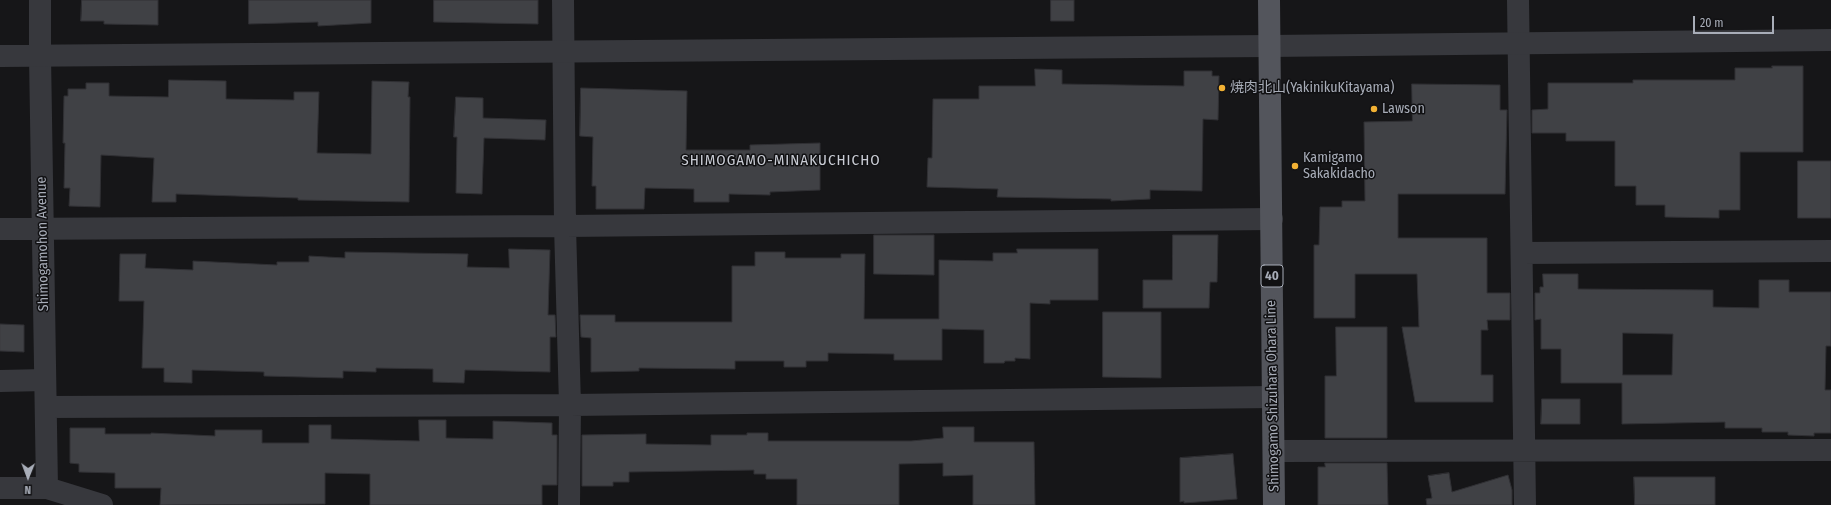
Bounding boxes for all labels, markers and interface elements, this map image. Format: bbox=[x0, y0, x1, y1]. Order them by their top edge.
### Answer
scale bar bbox=[1695, 8, 1776, 34]
text: 20 m bbox=[1700, 16, 1724, 30]
place label: 焼肉北山(YakinikuKitayama) bbox=[1230, 80, 1394, 96]
marker: 焼肉北山(YakinikuKitayama) bbox=[1217, 83, 1227, 93]
place label: Lawson bbox=[1382, 101, 1425, 117]
marker: Lawson bbox=[1369, 104, 1379, 114]
place label: Kamigamo Sakakidacho bbox=[1303, 150, 1375, 182]
district label: SHIMOGAMO-MINAKUCHICHO bbox=[681, 152, 881, 170]
marker: Kamigamo Sakakidacho bbox=[1290, 161, 1300, 171]
street label: Shimogamohon Avenue bbox=[33, 176, 53, 312]
road number: 40 bbox=[1261, 265, 1283, 287]
street label: Shimogamo Shizuhara Ohara Line bbox=[1263, 300, 1283, 492]
north arrow bbox=[8, 457, 48, 497]
text: N bbox=[24, 483, 31, 496]

